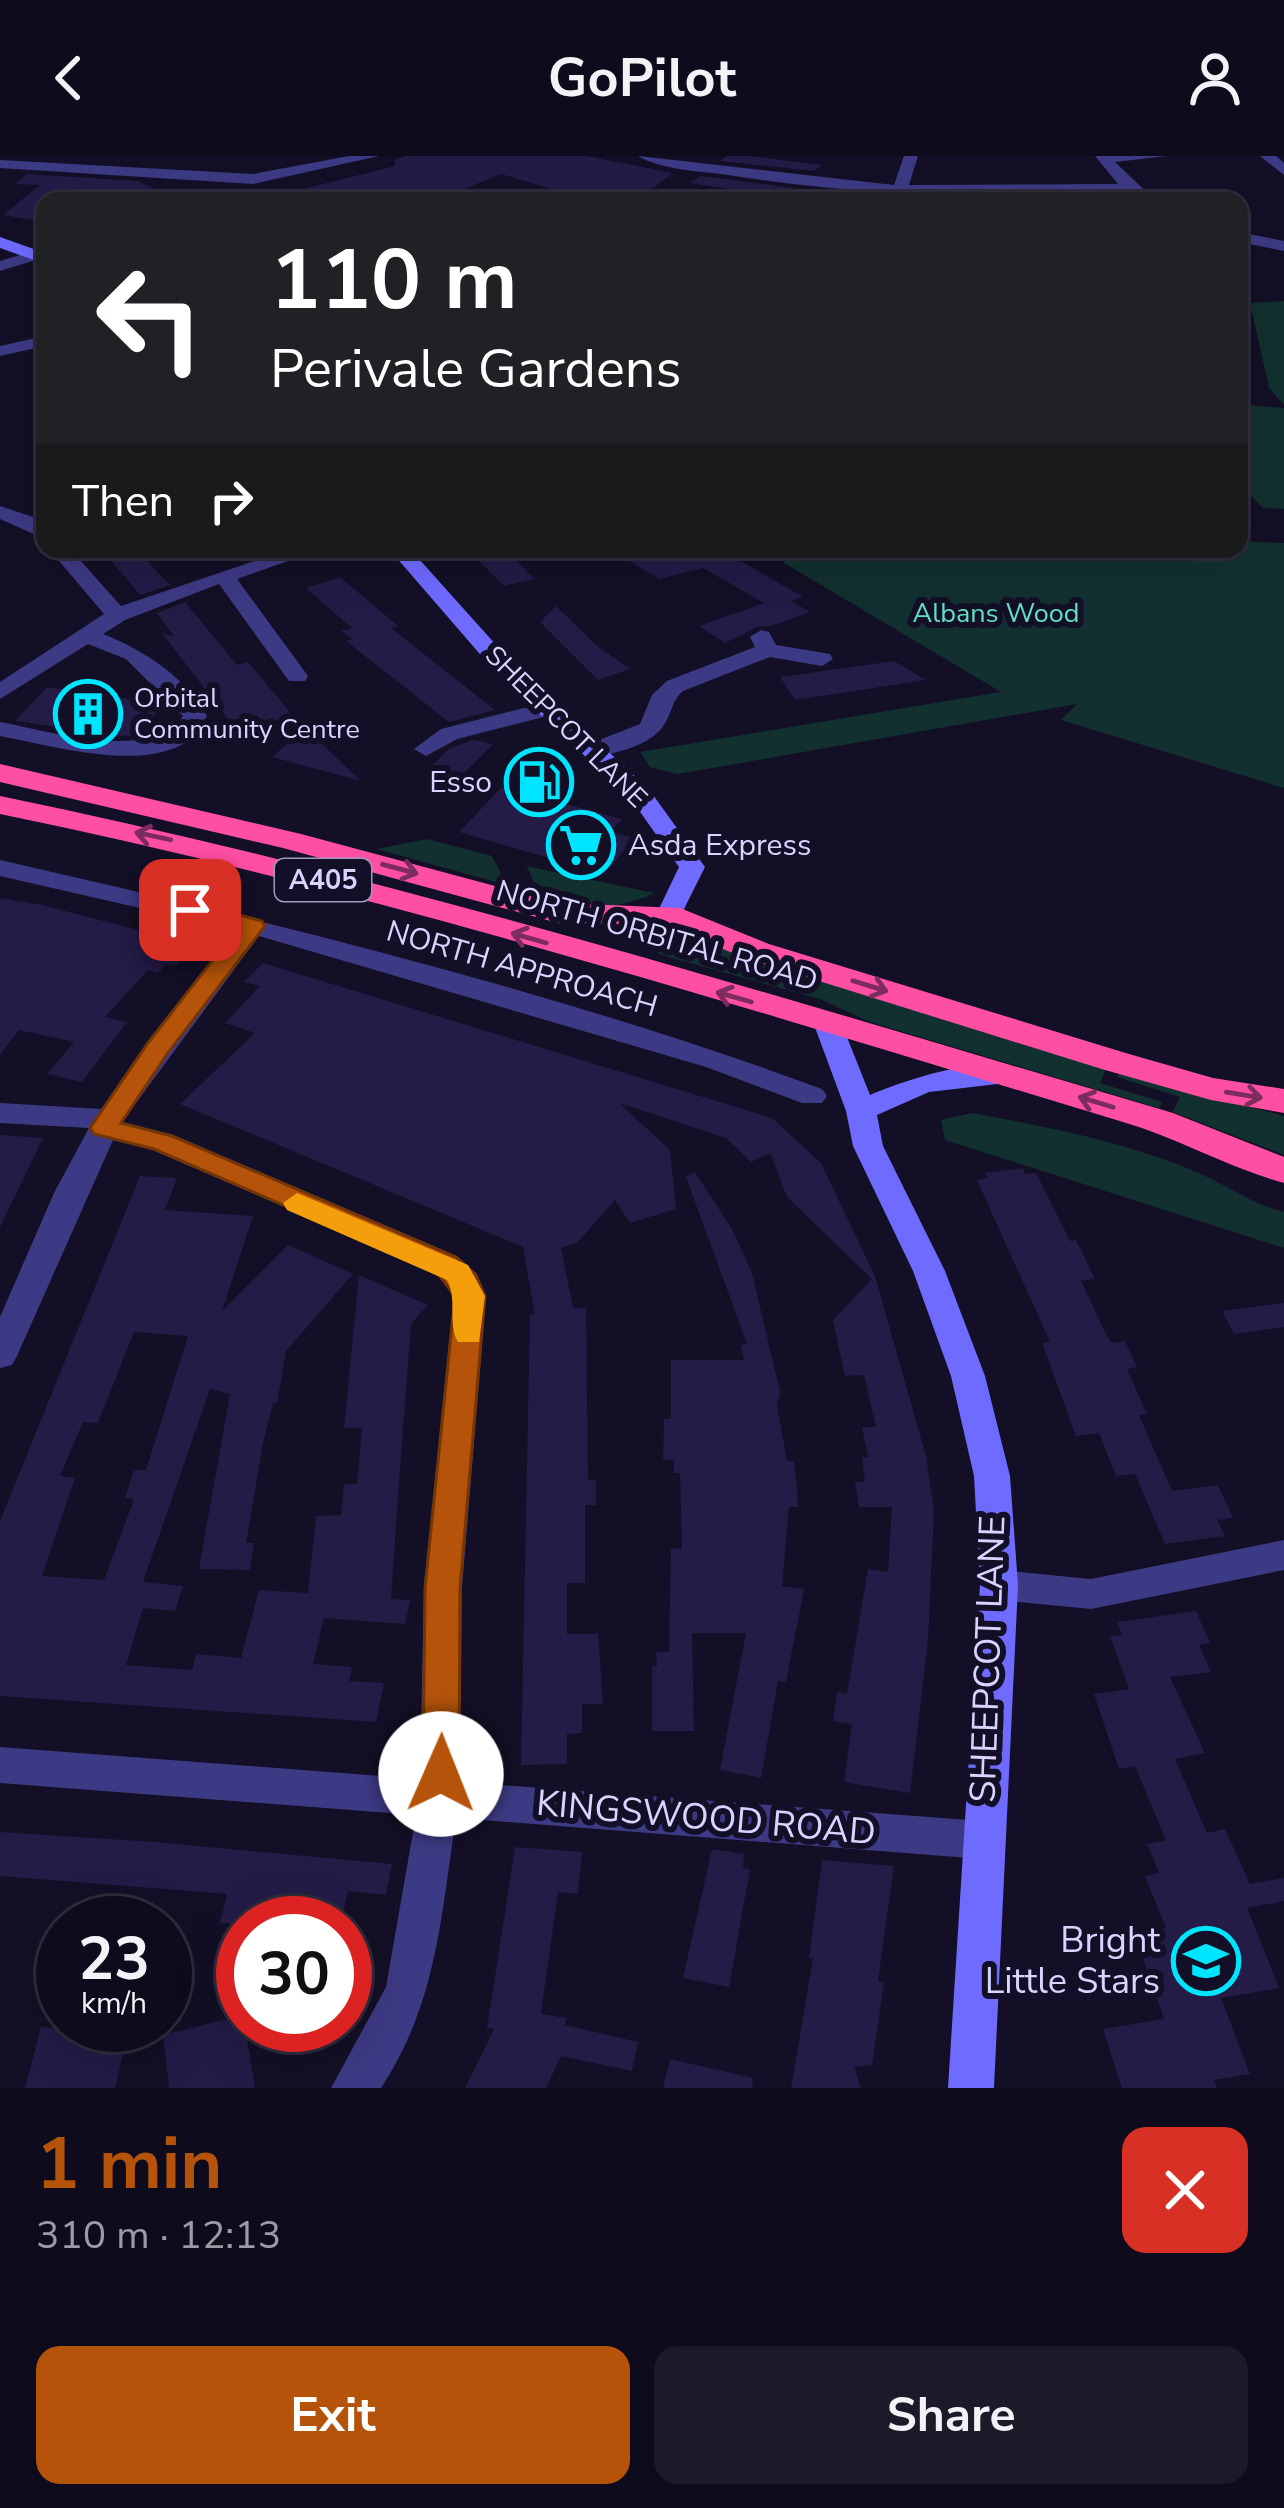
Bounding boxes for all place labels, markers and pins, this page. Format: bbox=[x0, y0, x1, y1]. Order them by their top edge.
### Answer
building icon: Orbital Community Centre bbox=[53, 679, 123, 749]
place label: Orbital Community Centre bbox=[134, 680, 360, 748]
fuel station icon: Esso bbox=[504, 747, 574, 817]
place label: Esso bbox=[429, 762, 492, 803]
supermarket icon: Asda Express bbox=[546, 810, 616, 880]
place label: Asda Express bbox=[628, 825, 811, 866]
pin bbox=[139, 859, 241, 961]
place label: Bright Little Stars bbox=[985, 1916, 1160, 2006]
school or university icon: Bright Little Stars bbox=[1171, 1926, 1241, 1996]

